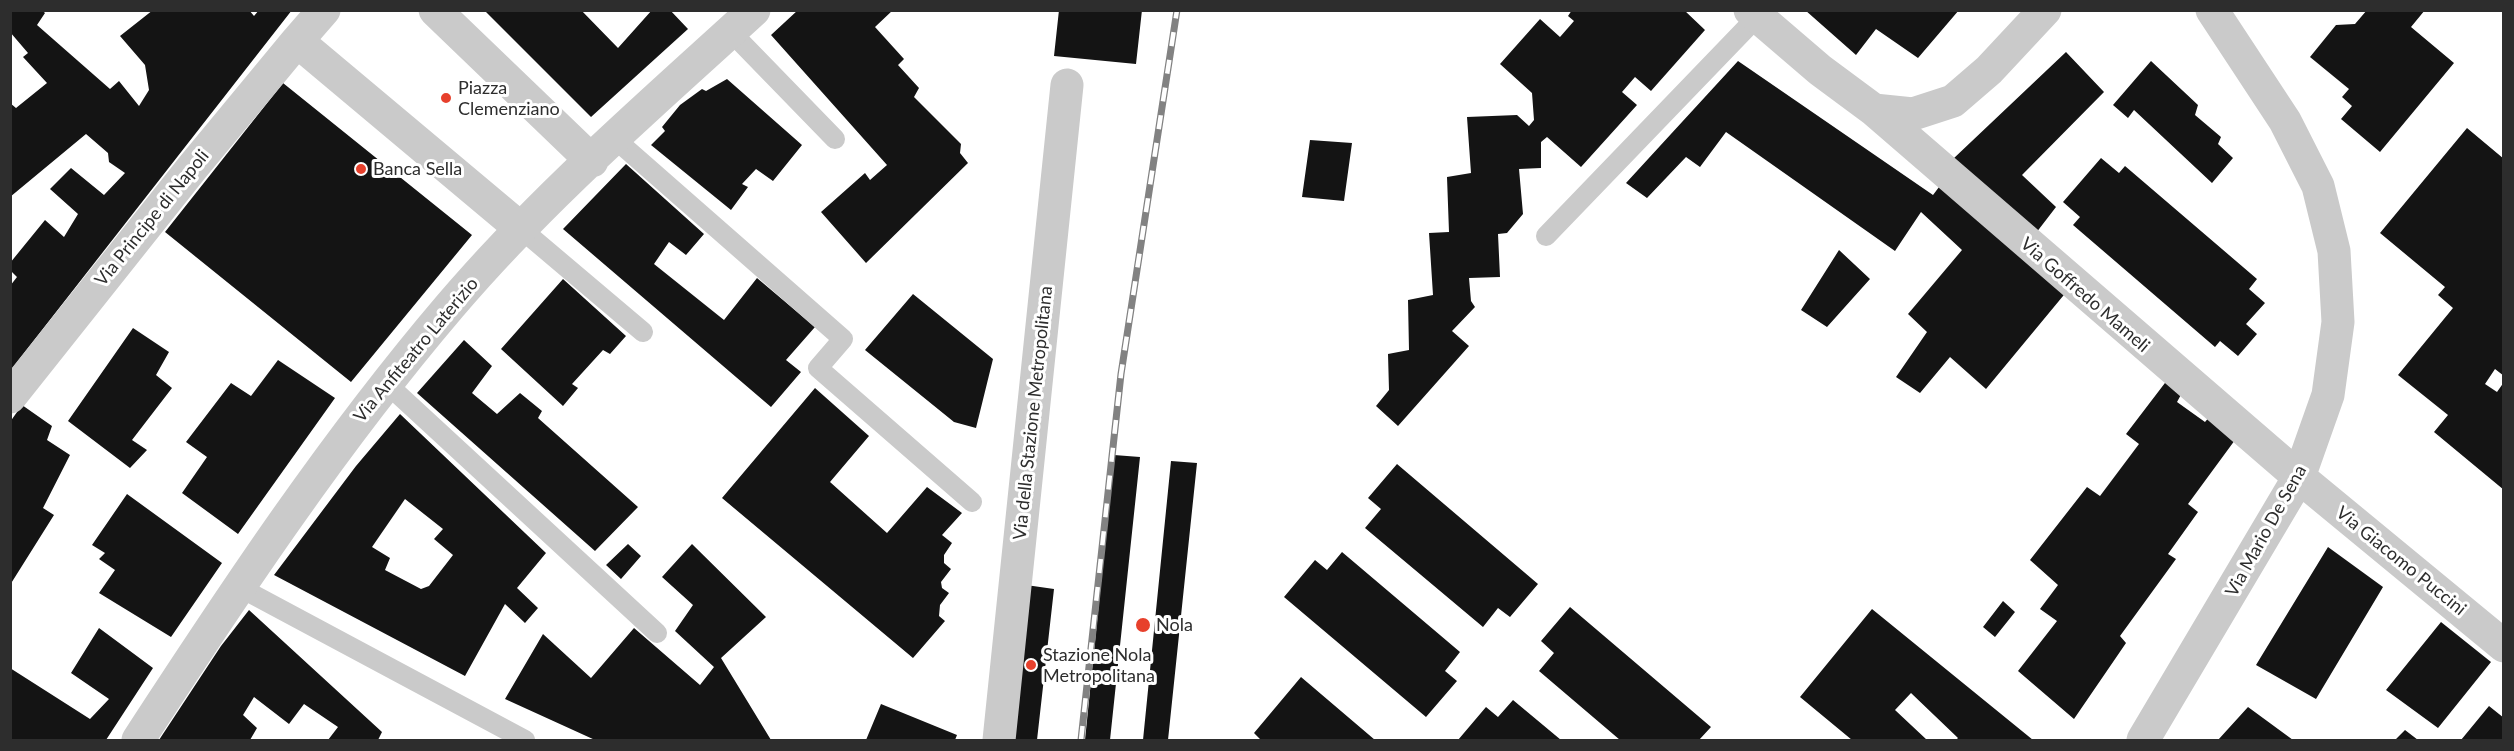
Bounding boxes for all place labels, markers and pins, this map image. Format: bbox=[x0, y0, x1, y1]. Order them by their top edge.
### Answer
place label: Piazza Clemenziano bbox=[458, 77, 560, 119]
marker: Piazza Clemenziano bbox=[439, 91, 453, 105]
place label: Banca Sella bbox=[373, 158, 462, 180]
marker: Banca Sella bbox=[354, 162, 368, 176]
place label: Nola bbox=[1156, 614, 1193, 636]
marker: Nola bbox=[1134, 616, 1152, 634]
place label: Stazione Nola Metropolitana bbox=[1043, 644, 1155, 686]
marker: Stazione Nola Metropolitana bbox=[1024, 658, 1038, 672]

